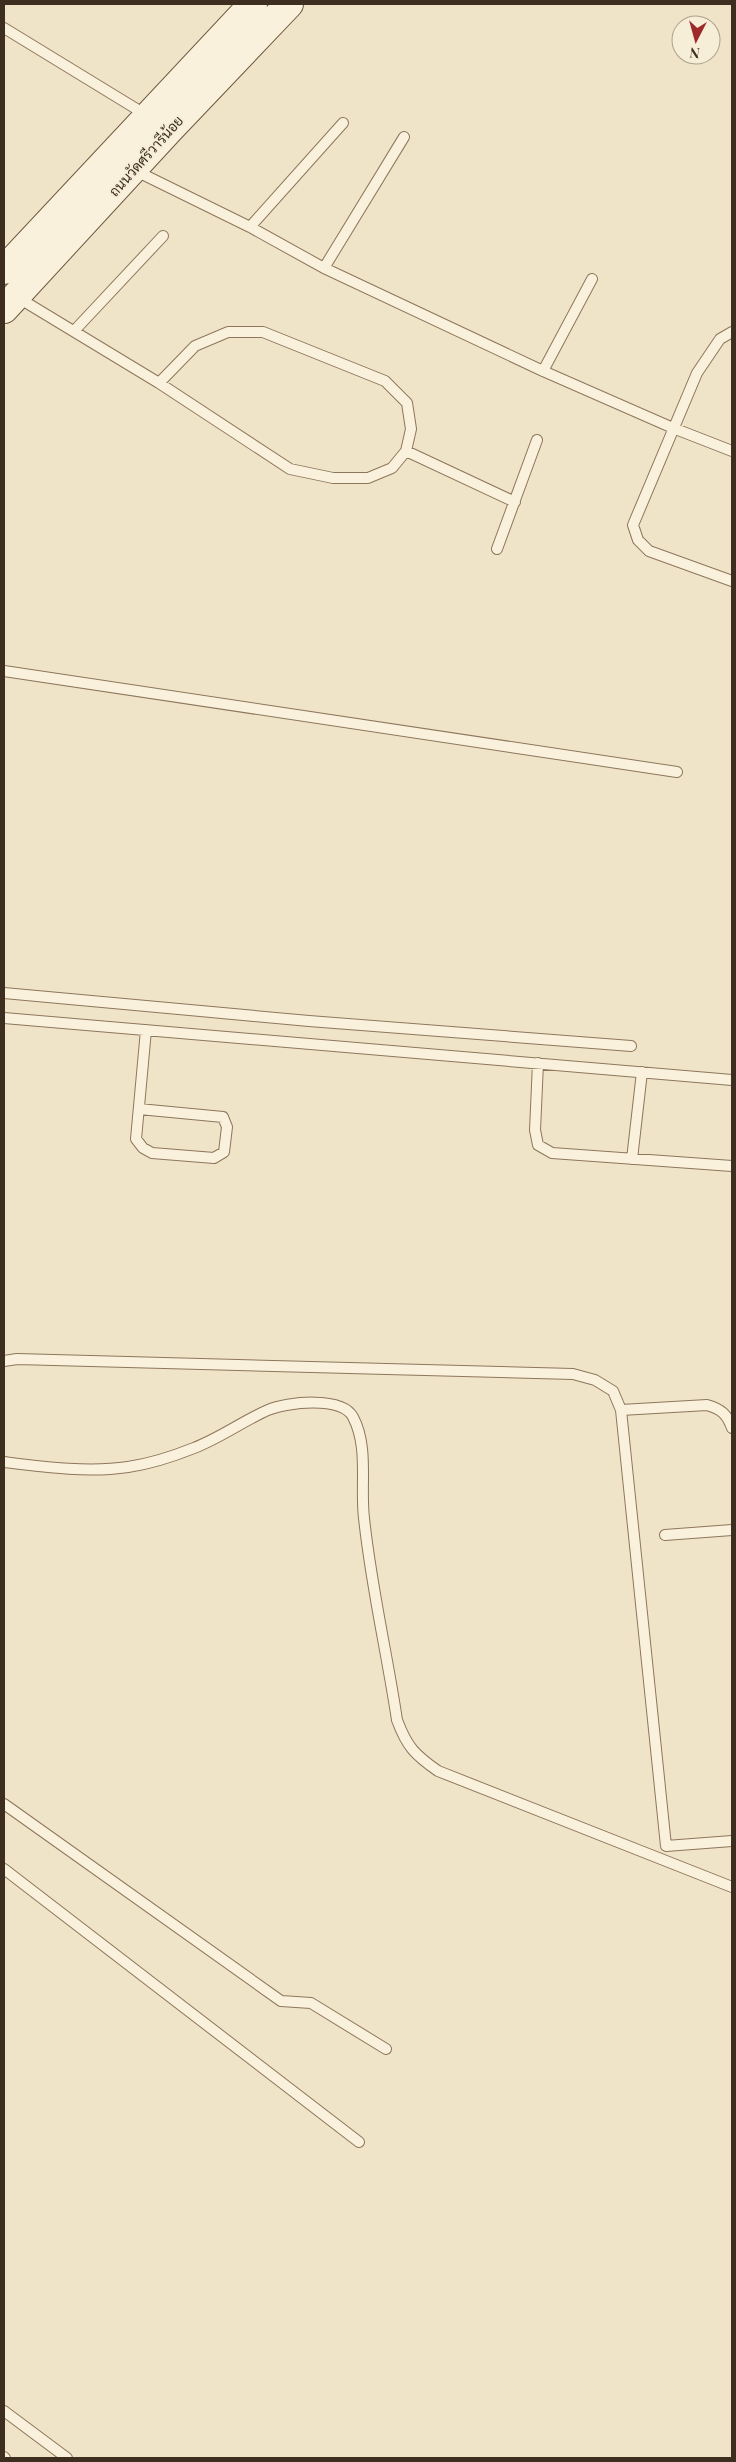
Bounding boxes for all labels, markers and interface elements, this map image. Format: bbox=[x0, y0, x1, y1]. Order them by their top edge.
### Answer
north arrow bbox=[671, 15, 721, 65]
text: N bbox=[689, 43, 701, 63]
street label: ถนนวัดศรีวารีน้อย bbox=[104, 111, 187, 200]

